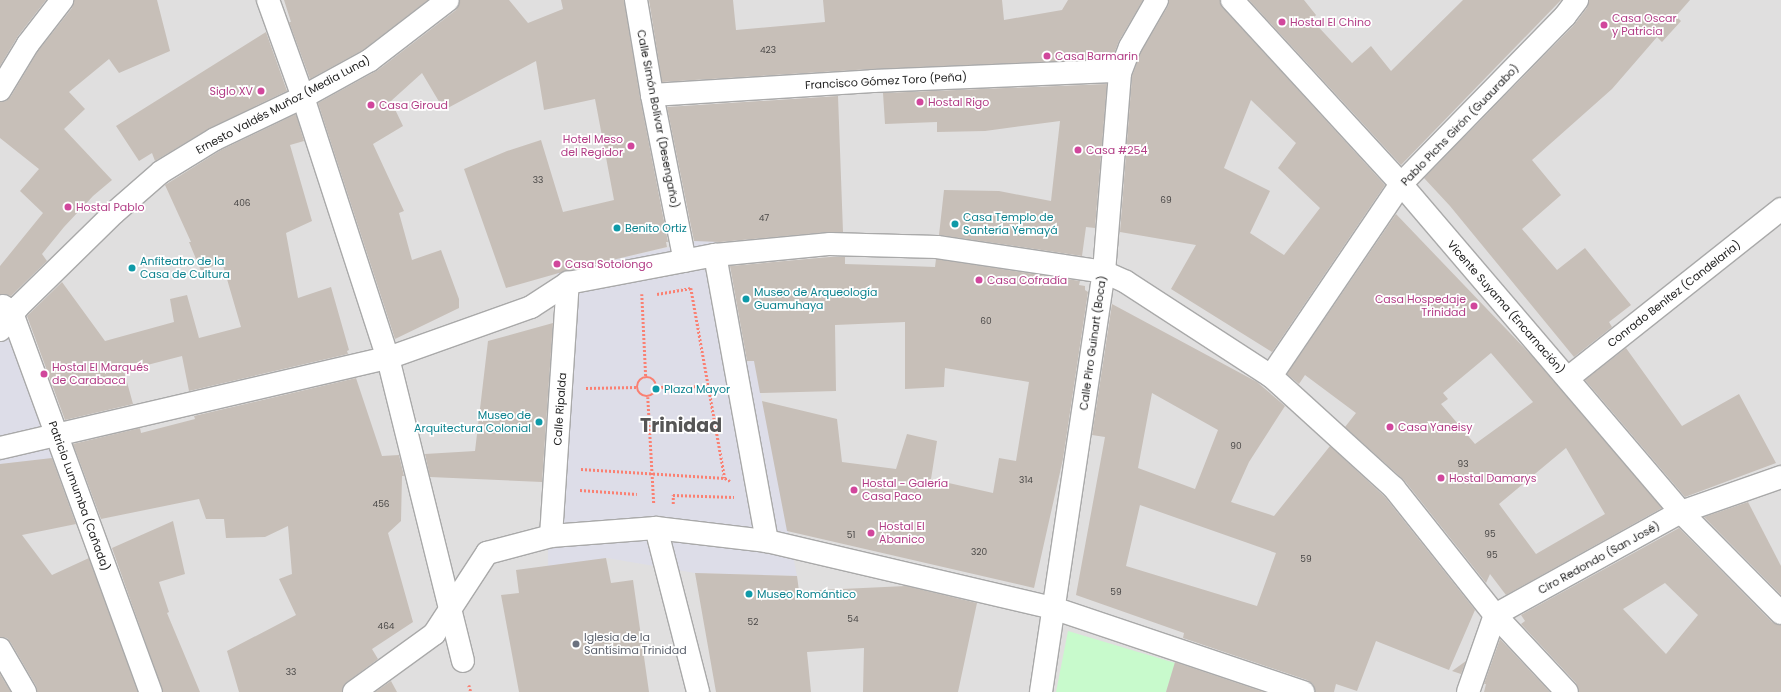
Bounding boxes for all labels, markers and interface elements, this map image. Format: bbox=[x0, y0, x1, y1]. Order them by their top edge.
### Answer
place label: Casa Oscar y Patricia bbox=[1612, 12, 1677, 38]
place label: Hostal El Chino bbox=[1290, 15, 1371, 29]
marker: Hostal El Chino bbox=[1277, 17, 1287, 27]
marker: Casa Oscar y Patricia bbox=[1599, 20, 1609, 30]
street label: Calle Simón Bolívar (Desengaño) bbox=[634, 29, 682, 209]
house number: 423 bbox=[760, 45, 776, 55]
place label: Casa Barmarin bbox=[1055, 49, 1138, 63]
marker: Casa Barmarin bbox=[1042, 51, 1052, 61]
street label: Ernesto Valdés Muñoz (Media Luna) bbox=[194, 53, 372, 157]
street label: Pablo Pichs Girón (Guaurabo) bbox=[1398, 61, 1522, 189]
street label: Francisco Gómez Toro (Peña) bbox=[805, 70, 967, 92]
place label: Siglo XV bbox=[209, 84, 253, 98]
marker: Siglo XV bbox=[256, 86, 266, 96]
place label: Hostal Rigo bbox=[928, 95, 989, 109]
marker: Hostal Rigo bbox=[915, 97, 925, 107]
place label: Casa Giroud bbox=[379, 98, 448, 112]
marker: Casa Giroud bbox=[366, 100, 376, 110]
place label: Hotel Meso del Regidor bbox=[561, 133, 623, 159]
marker: Hotel Meso del Regidor bbox=[626, 141, 636, 151]
place label: Casa #254 bbox=[1086, 143, 1147, 157]
marker: Casa #254 bbox=[1073, 145, 1083, 155]
house number: 33 bbox=[533, 175, 543, 185]
house number: 69 bbox=[1160, 195, 1172, 205]
house number: 406 bbox=[233, 198, 251, 208]
place label: Hostal Pablo bbox=[76, 200, 144, 214]
marker: Hostal Pablo bbox=[63, 202, 73, 212]
place label: Casa Templo de Santería Yemayá bbox=[963, 211, 1058, 237]
house number: 47 bbox=[759, 213, 769, 223]
marker: Casa Templo de Santería Yemayá bbox=[950, 219, 960, 229]
place label: Benito Ortiz bbox=[625, 221, 687, 235]
marker: Benito Ortiz bbox=[612, 223, 622, 233]
street label: Vicente Suyama (Encarnación) bbox=[1445, 238, 1567, 376]
street label: Conrado Benítez (Candelaria) bbox=[1605, 238, 1743, 350]
place label: Anfiteatro de la Casa de Cultura bbox=[140, 255, 230, 281]
place label: Casa Sotolongo bbox=[565, 257, 653, 271]
marker: Casa Sotolongo bbox=[552, 259, 562, 269]
marker: Anfiteatro de la Casa de Cultura bbox=[127, 263, 137, 273]
place label: Casa Cofradía bbox=[987, 273, 1067, 287]
marker: Casa Cofradía bbox=[974, 275, 984, 285]
street label: Calle Piro Guinart (Boca) bbox=[1077, 275, 1109, 411]
place label: Museo de Arqueología Guamuhaya bbox=[754, 286, 877, 312]
place label: Casa Hospedaje Trinidad bbox=[1375, 293, 1466, 319]
marker: Museo de Arqueología Guamuhaya bbox=[741, 294, 751, 304]
marker: Casa Hospedaje Trinidad bbox=[1469, 301, 1479, 311]
house number: 60 bbox=[980, 316, 992, 326]
place label: Hostal El Marqués de Carabaca bbox=[52, 361, 149, 387]
marker: Hostal El Marqués de Carabaca bbox=[39, 369, 49, 379]
street label: Calle Ripalda bbox=[551, 372, 569, 446]
place label: Plaza Mayor bbox=[664, 382, 730, 396]
marker: Plaza Mayor bbox=[651, 384, 661, 394]
place label: Museo de Arquitectura Colonial bbox=[414, 409, 531, 435]
district label: Trinidad bbox=[640, 415, 722, 437]
marker: Museo de Arquitectura Colonial bbox=[534, 417, 544, 427]
street label: Patricio Lumumba (Cañada) bbox=[46, 419, 112, 573]
place label: Casa Yaneisy bbox=[1398, 420, 1472, 434]
marker: Casa Yaneisy bbox=[1385, 422, 1395, 432]
house number: 90 bbox=[1230, 441, 1242, 451]
house number: 93 bbox=[1458, 459, 1468, 469]
place label: Hostal Damarys bbox=[1449, 471, 1536, 485]
marker: Hostal Damarys bbox=[1436, 473, 1446, 483]
house number: 314 bbox=[1019, 475, 1033, 485]
place label: Hostal - Galería Casa Paco bbox=[862, 477, 948, 503]
marker: Hostal - Galería Casa Paco bbox=[849, 485, 859, 495]
house number: 456 bbox=[372, 499, 390, 509]
street label: Ciro Redondo (San José) bbox=[1536, 519, 1662, 597]
place label: Hostal El Abanico bbox=[879, 520, 925, 546]
marker: Hostal El Abanico bbox=[866, 528, 876, 538]
house number: 95 bbox=[1484, 529, 1496, 539]
house number: 51 bbox=[847, 530, 855, 540]
house number: 320 bbox=[971, 547, 987, 557]
house number: 95 bbox=[1486, 550, 1498, 560]
house number: 59 bbox=[1300, 554, 1312, 564]
place label: Museo Romántico bbox=[757, 587, 856, 601]
house number: 59 bbox=[1110, 587, 1122, 597]
marker: Museo Romántico bbox=[744, 589, 754, 599]
house number: 54 bbox=[847, 614, 859, 624]
house number: 52 bbox=[748, 617, 758, 627]
house number: 464 bbox=[377, 621, 395, 631]
place label: Iglesia de la Santísima Trinidad bbox=[584, 631, 687, 657]
marker: Iglesia de la Santísima Trinidad bbox=[571, 639, 581, 649]
house number: 33 bbox=[286, 667, 296, 677]

